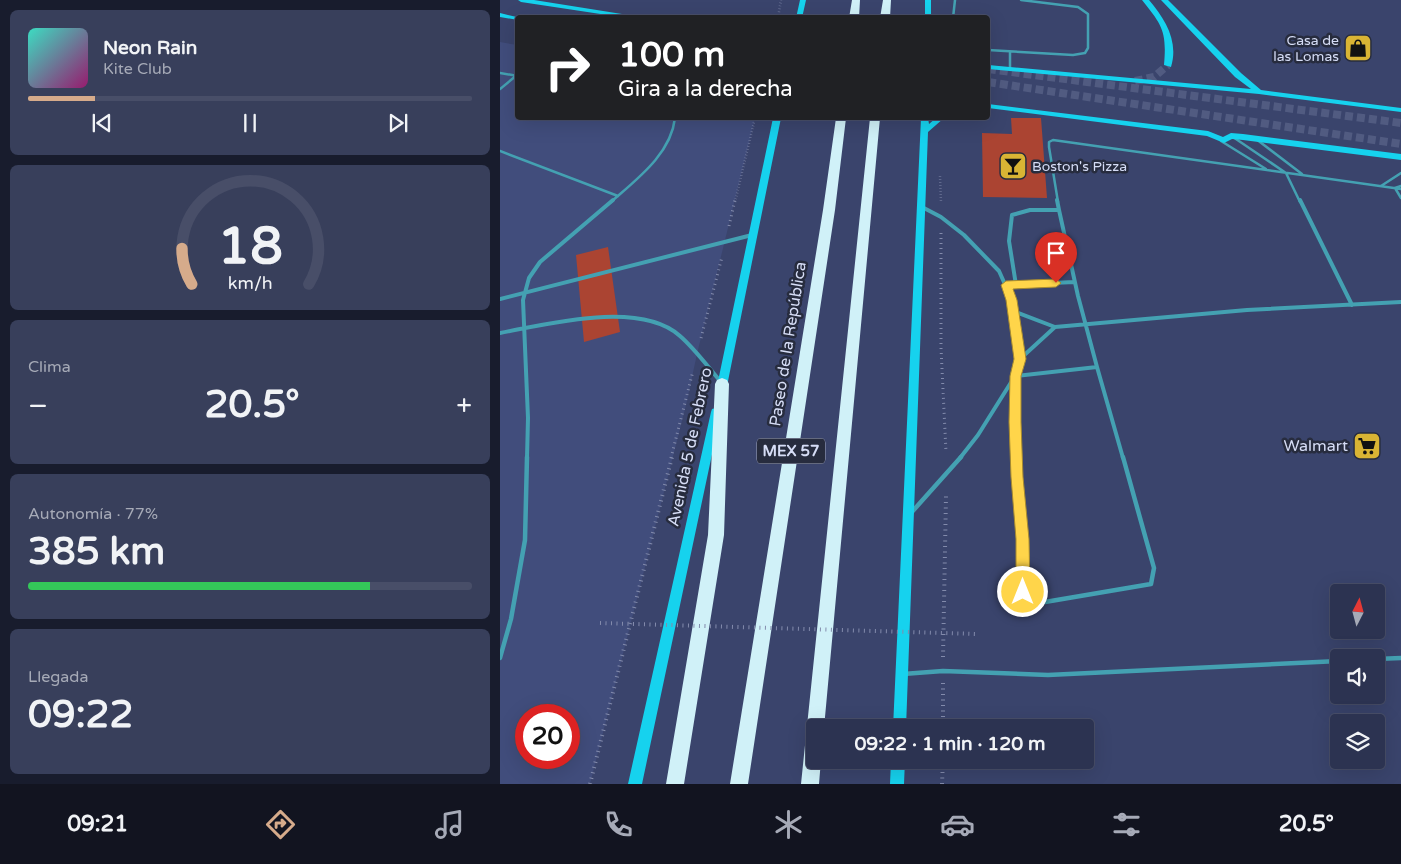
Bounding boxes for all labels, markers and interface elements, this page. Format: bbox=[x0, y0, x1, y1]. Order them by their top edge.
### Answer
place label: Casa de las Lomas bbox=[1273, 32, 1339, 65]
shop icon: Casa de las Lomas bbox=[1343, 33, 1373, 63]
text: 100 m bbox=[618, 34, 725, 76]
icon: right bbox=[535, 35, 600, 100]
text: Neon Rain bbox=[103, 37, 197, 59]
text: Kite Club bbox=[103, 59, 172, 79]
text: Gira a la derecha bbox=[618, 76, 793, 102]
icon: previous bbox=[88, 109, 116, 137]
icon: pause bbox=[236, 109, 264, 137]
icon: next bbox=[384, 109, 412, 137]
bar icon: Boston's Pizza bbox=[998, 151, 1028, 181]
place label: Boston's Pizza bbox=[1032, 158, 1127, 175]
text: 18 bbox=[217, 215, 283, 278]
pin bbox=[1035, 232, 1077, 283]
icon: arrive bbox=[1042, 239, 1070, 267]
street label: Paseo de la República bbox=[765, 260, 811, 428]
text: km/h bbox=[228, 273, 272, 294]
text: Clima bbox=[28, 357, 71, 377]
street label: Avenida 5 de Febrero bbox=[663, 366, 717, 528]
text: 20.5° bbox=[205, 382, 300, 428]
text: − bbox=[28, 389, 48, 423]
text: + bbox=[456, 389, 472, 423]
supermarket icon: Walmart bbox=[1352, 431, 1382, 461]
place label: Walmart bbox=[1284, 436, 1348, 456]
road number: MEX 57 bbox=[757, 438, 825, 464]
text: Autonomía · 77% bbox=[28, 504, 158, 524]
text: 385 km bbox=[28, 529, 165, 575]
position arrow bbox=[996, 565, 1048, 617]
north arrow bbox=[1330, 584, 1385, 639]
map controls bbox=[1330, 584, 1385, 769]
button: sound bbox=[1330, 649, 1385, 704]
text: Llegada bbox=[28, 667, 88, 687]
text: 09:22 bbox=[28, 692, 133, 738]
speed limit sign: 20 bbox=[515, 704, 580, 769]
button: layers bbox=[1330, 714, 1385, 769]
text: 09:22 · 1 min · 120 m bbox=[854, 733, 1046, 755]
icon: directions bbox=[263, 807, 298, 842]
icon: music bbox=[432, 807, 467, 842]
icon: phone bbox=[601, 807, 636, 842]
icon: climate bbox=[771, 807, 806, 842]
icon: car bbox=[940, 807, 975, 842]
icon: filters bbox=[1109, 807, 1144, 842]
text: 09:21 bbox=[67, 811, 128, 837]
text: 20.5° bbox=[1279, 811, 1334, 837]

